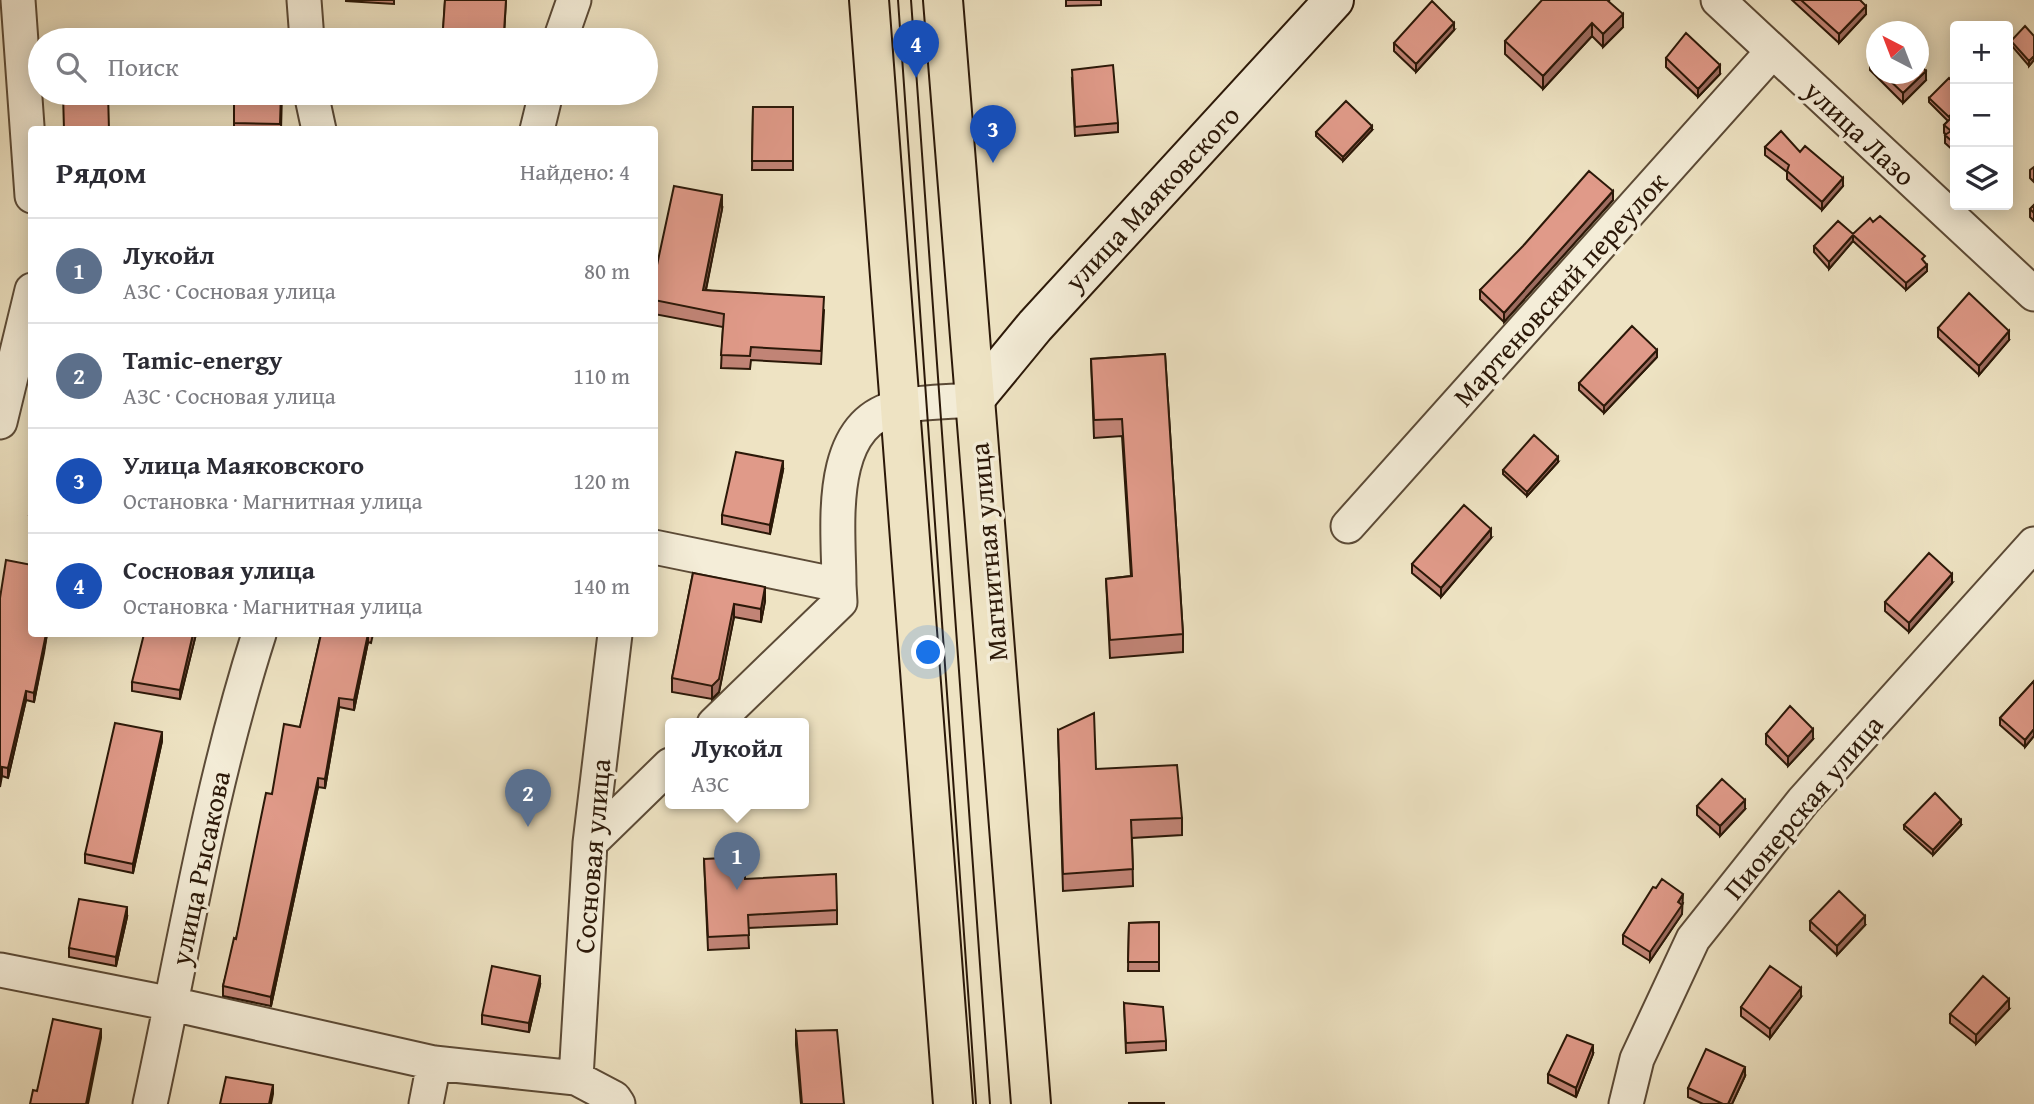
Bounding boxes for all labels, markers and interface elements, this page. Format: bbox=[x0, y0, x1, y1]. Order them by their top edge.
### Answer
pin: 4 bbox=[893, 20, 939, 78]
north arrow bbox=[1866, 21, 1929, 84]
map controls bbox=[1950, 21, 2013, 210]
button: + bbox=[1950, 21, 2013, 84]
search box bbox=[28, 28, 658, 105]
text: Поиск bbox=[108, 47, 179, 86]
icon: search bbox=[52, 48, 90, 86]
street label: улица Лазо bbox=[1795, 69, 1925, 195]
button: − bbox=[1950, 84, 2013, 147]
street label: улица Маяковского bbox=[1054, 95, 1249, 301]
pin: 3 bbox=[970, 105, 1016, 163]
button: layers bbox=[1950, 147, 2013, 210]
text: Рядом bbox=[56, 150, 147, 194]
text: Найдено: 4 bbox=[520, 155, 630, 188]
street label: Мартеновский переулок bbox=[1443, 162, 1677, 415]
text: Лукойл bbox=[123, 235, 214, 274]
text: 1 bbox=[73, 254, 85, 287]
text: 80 m bbox=[584, 254, 630, 287]
text: АЗС · Сосновая улица bbox=[123, 274, 336, 307]
text: Tamic-energy bbox=[123, 340, 282, 379]
text: 2 bbox=[73, 359, 85, 392]
text: 110 m bbox=[573, 359, 630, 392]
text: АЗС · Сосновая улица bbox=[123, 379, 336, 412]
street label: Магнитная улица bbox=[957, 440, 1017, 663]
text: Улица Маяковского bbox=[123, 445, 364, 484]
text: 3 bbox=[73, 464, 85, 497]
text: 120 m bbox=[573, 464, 630, 497]
text: Остановка · Магнитная улица bbox=[123, 484, 422, 517]
text: Сосновая улица bbox=[123, 550, 315, 589]
text: 4 bbox=[73, 569, 85, 602]
text: 140 m bbox=[573, 569, 630, 602]
text: Остановка · Магнитная улица bbox=[123, 589, 422, 622]
your location bbox=[911, 635, 945, 669]
street label: Пионерская улица bbox=[1713, 705, 1893, 908]
popup bbox=[665, 718, 809, 809]
text: Лукойл bbox=[691, 728, 783, 767]
street label: Сосновая улица bbox=[563, 756, 620, 955]
street label: улица Рысакова bbox=[159, 766, 240, 970]
text: АЗС bbox=[691, 767, 730, 800]
pin: 2 bbox=[505, 769, 551, 827]
pin: 1 bbox=[714, 832, 760, 890]

